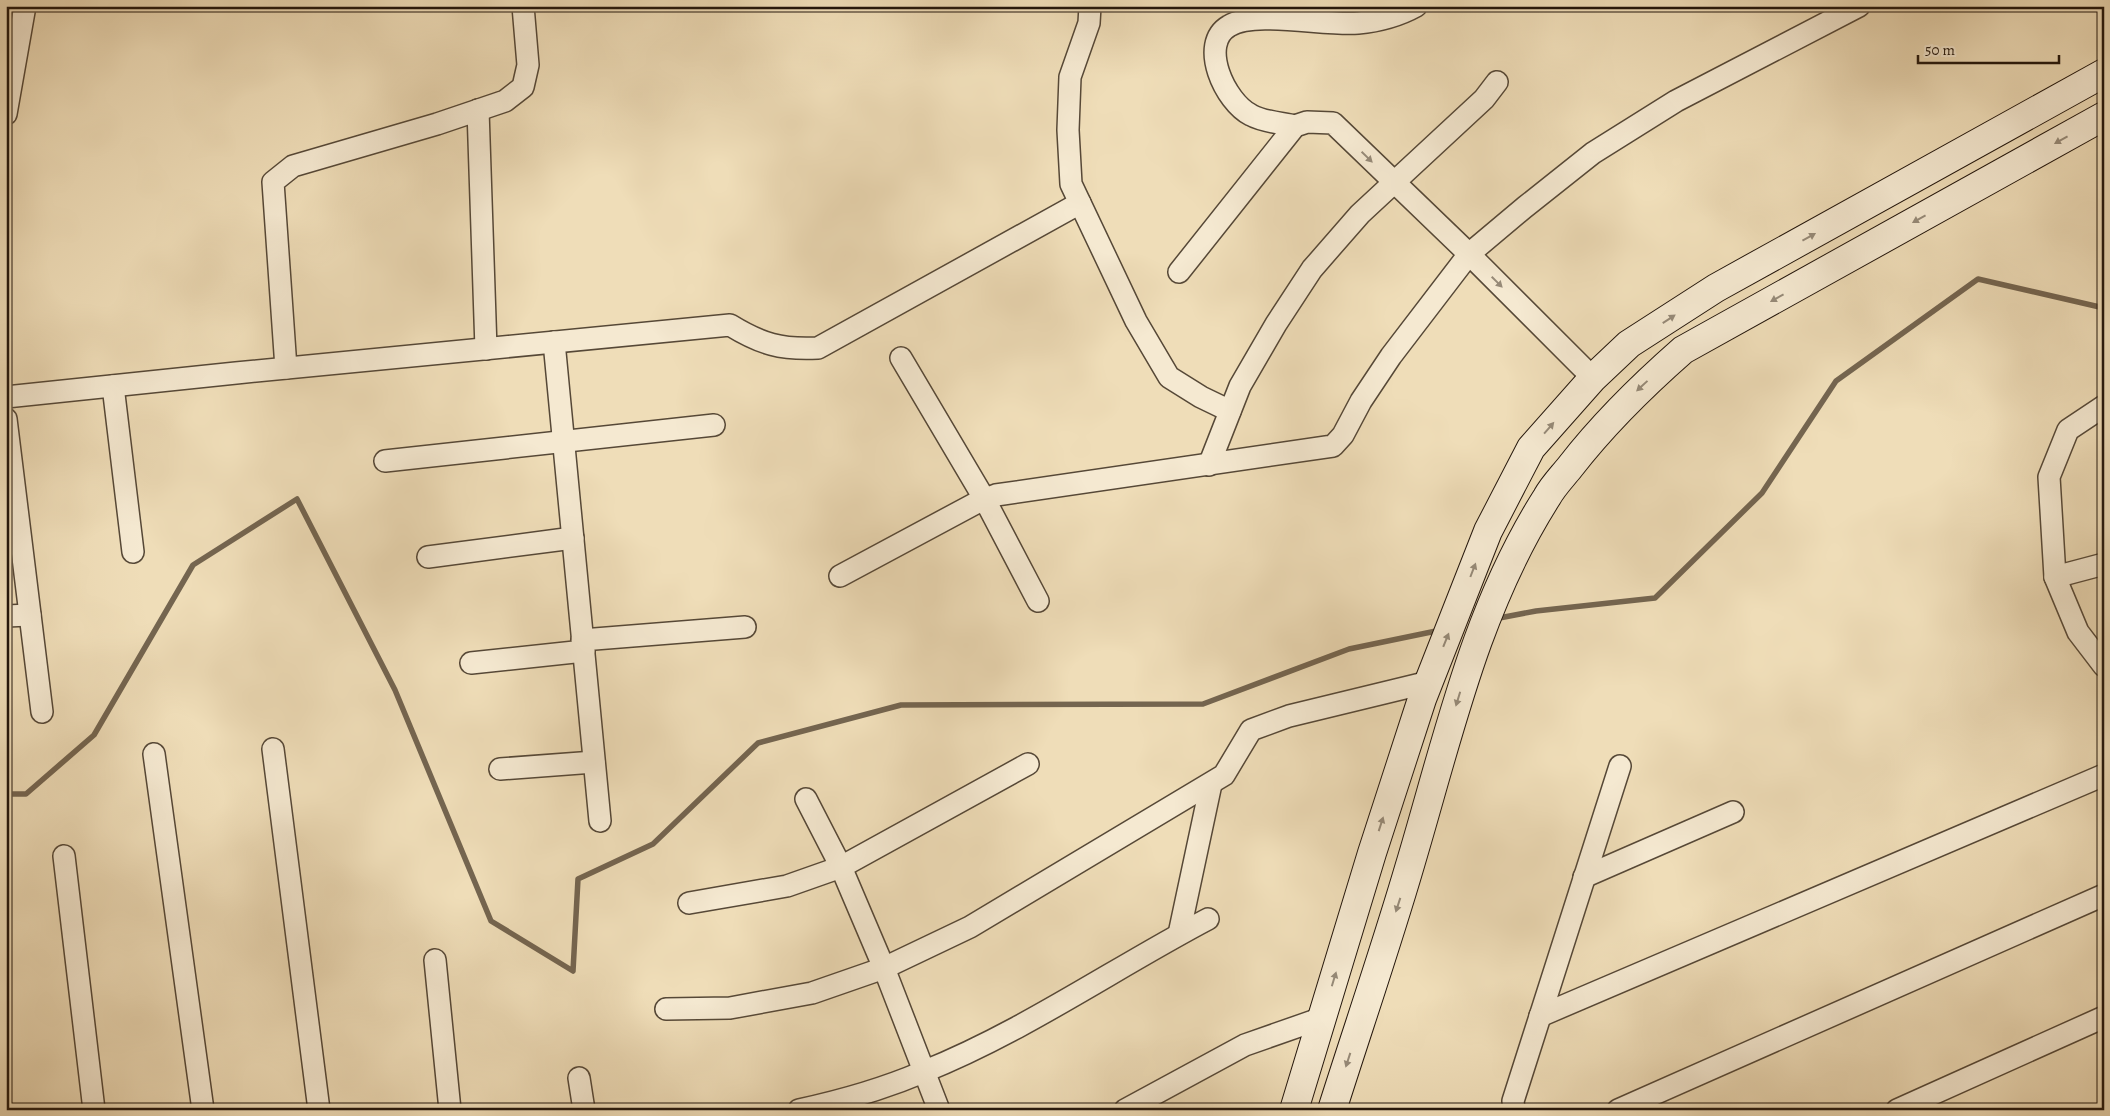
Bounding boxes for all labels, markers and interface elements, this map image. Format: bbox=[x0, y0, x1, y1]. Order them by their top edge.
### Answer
scale bar bbox=[1918, 32, 2059, 64]
text: 50 m bbox=[1925, 40, 1955, 60]
one-way arrow bbox=[2054, 136, 2068, 144]
one-way arrow bbox=[1361, 151, 1373, 163]
one-way arrow bbox=[1912, 215, 1926, 223]
one-way arrow bbox=[1802, 232, 1815, 241]
one-way arrow bbox=[1491, 276, 1503, 288]
one-way arrow bbox=[1770, 294, 1785, 302]
one-way arrow bbox=[1662, 314, 1675, 324]
one-way arrow bbox=[1636, 380, 1648, 392]
one-way arrow bbox=[1543, 422, 1555, 434]
one-way arrow bbox=[1469, 562, 1477, 577]
one-way arrow bbox=[1442, 632, 1450, 647]
one-way arrow bbox=[1454, 692, 1462, 707]
one-way arrow bbox=[1378, 816, 1386, 831]
one-way arrow bbox=[1393, 898, 1401, 913]
one-way arrow bbox=[1330, 972, 1338, 987]
one-way arrow bbox=[1344, 1053, 1352, 1068]

